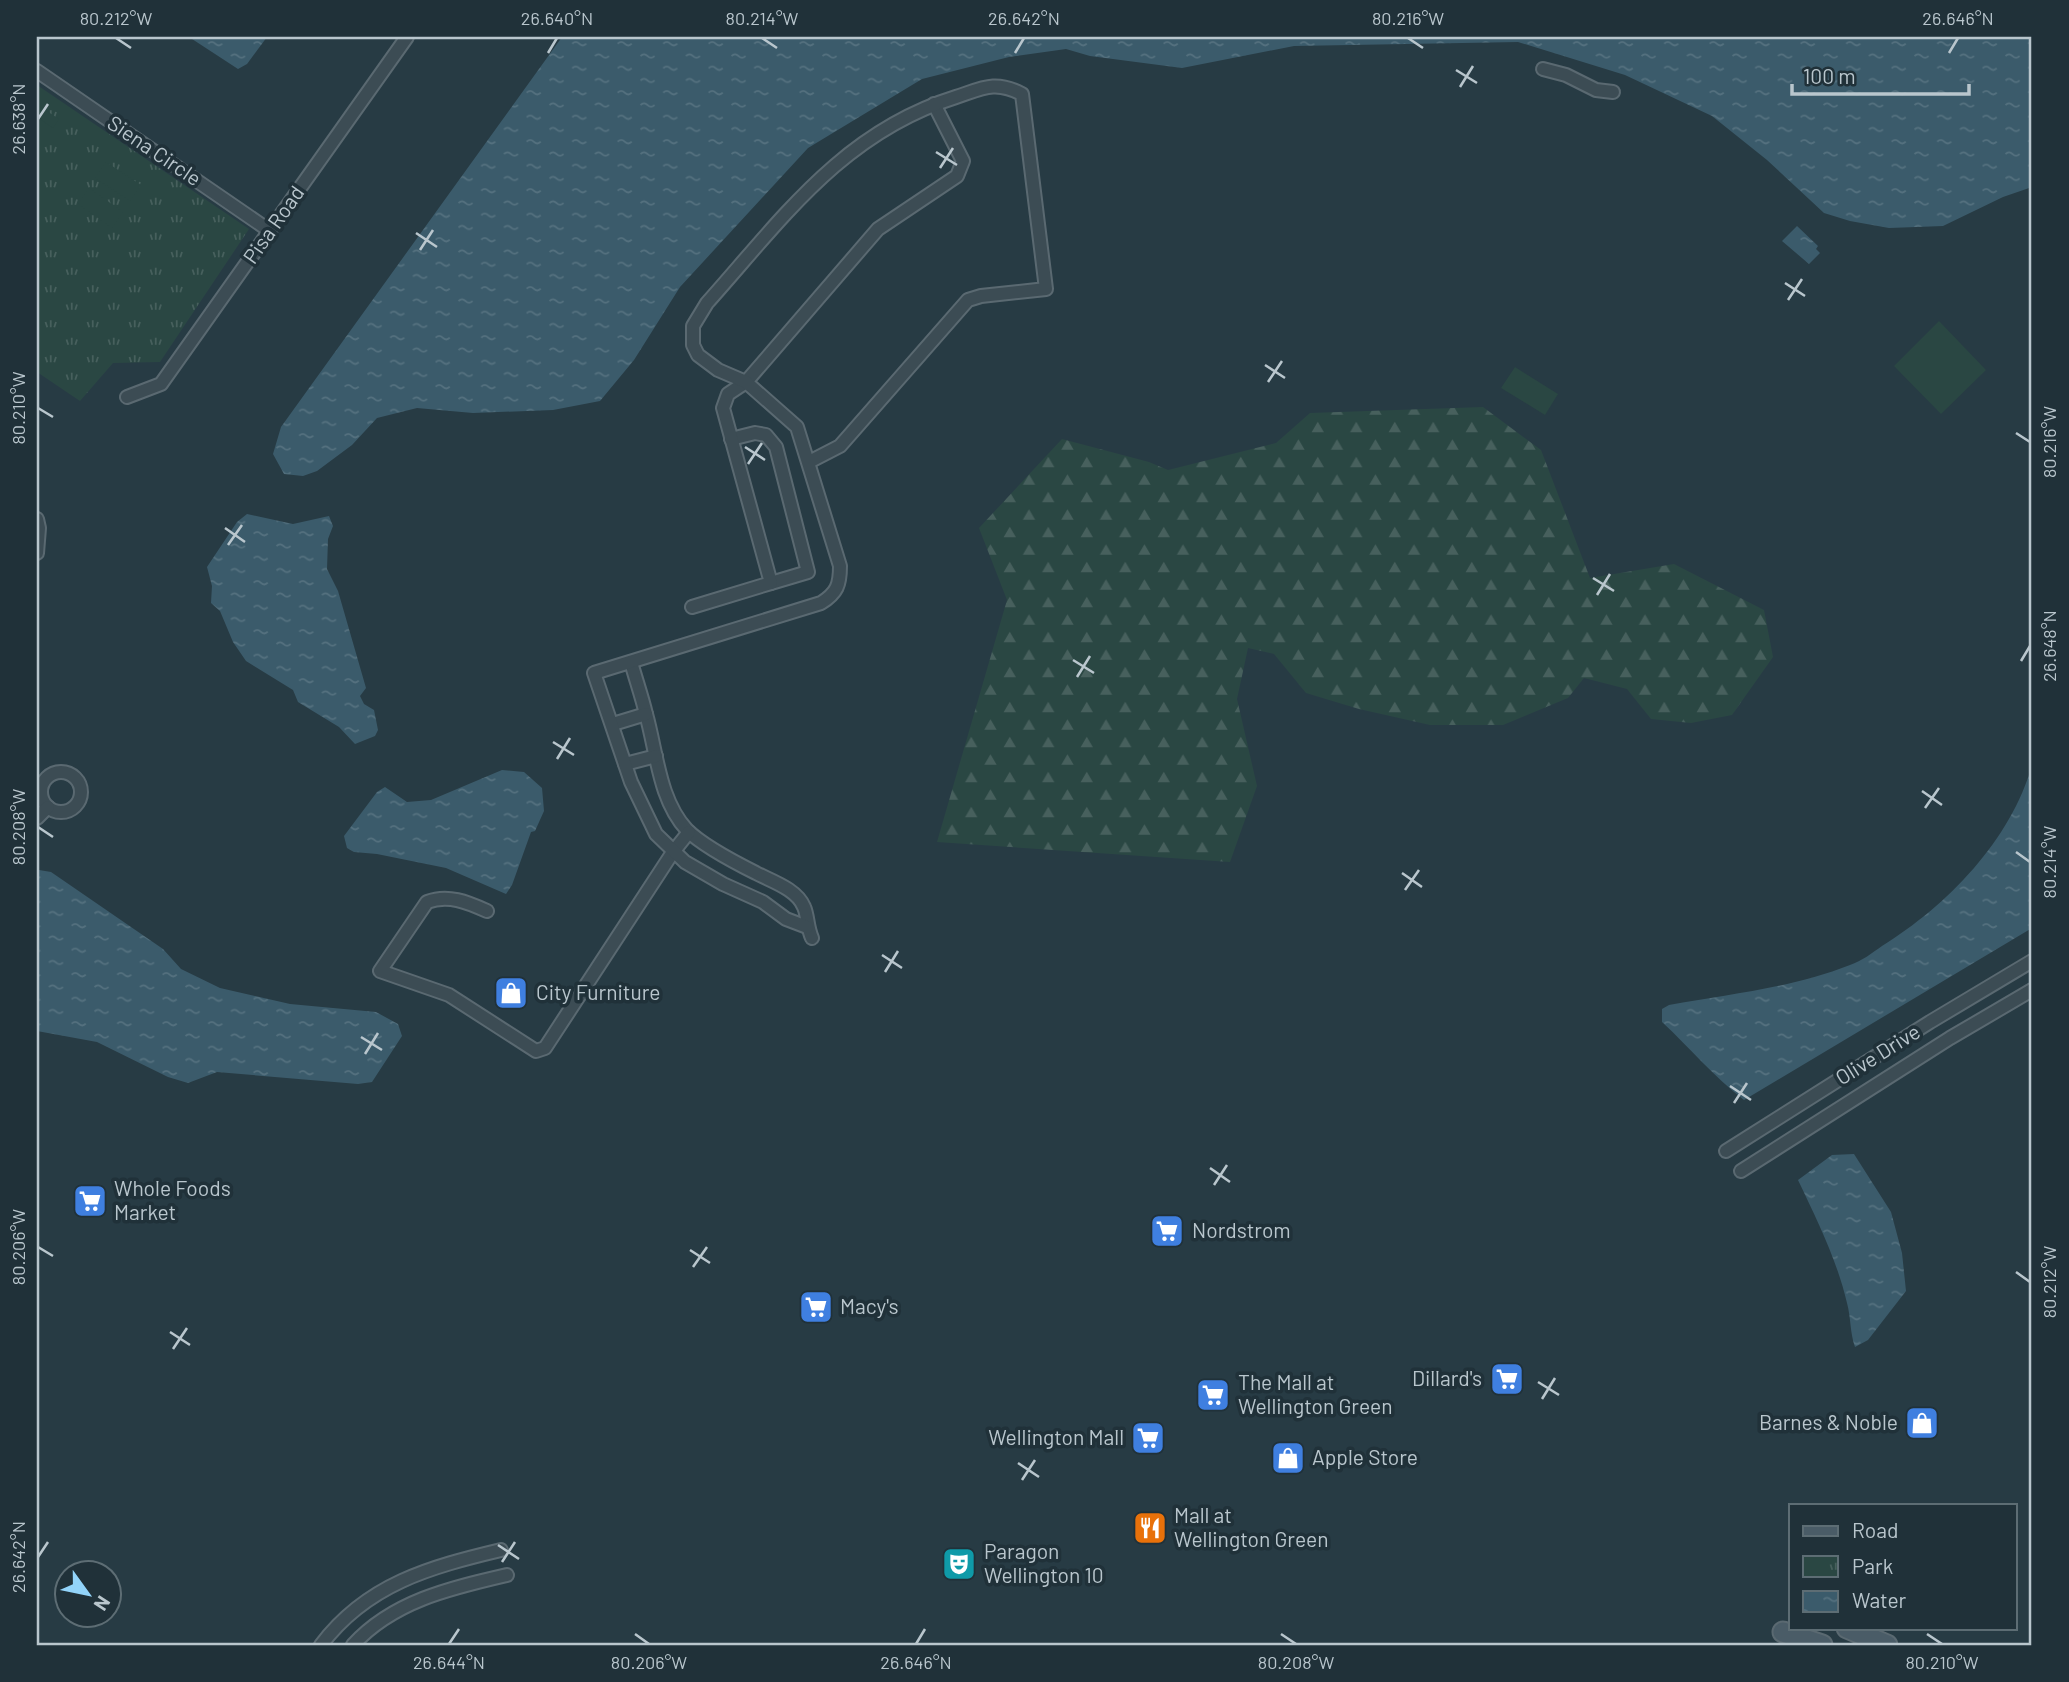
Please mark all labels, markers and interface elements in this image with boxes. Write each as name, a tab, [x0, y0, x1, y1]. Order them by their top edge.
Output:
text: 80.212°W	[80, 7, 152, 29]
text: 26.640°N	[521, 7, 593, 29]
text: 80.214°W	[726, 7, 799, 29]
text: 26.642°N	[988, 7, 1060, 29]
text: 80.216°W	[1372, 7, 1444, 29]
text: 26.646°N	[1922, 7, 1994, 29]
scale bar	[1792, 52, 1969, 96]
text: 100 m	[1803, 63, 1856, 88]
text: 26.638°N	[7, 84, 29, 154]
street label: Siena Circle	[103, 109, 206, 190]
street label: Pisa Road	[237, 180, 309, 268]
text: 80.210°W	[7, 371, 29, 445]
text: 80.216°W	[2038, 406, 2060, 478]
text: 26.648°N	[2038, 610, 2060, 682]
text: 80.208°W	[7, 789, 29, 865]
text: 80.214°W	[2038, 825, 2060, 898]
shop icon: City Furniture	[492, 974, 530, 1012]
place label: City Furniture	[536, 979, 660, 1004]
street label: Olive Drive	[1830, 1018, 1924, 1090]
place label: Whole Foods Market	[114, 1175, 231, 1224]
supermarket icon: Whole Foods Market	[71, 1182, 109, 1220]
text: 80.206°W	[7, 1209, 29, 1285]
supermarket icon: Nordstrom	[1148, 1212, 1186, 1250]
place label: Nordstrom	[1192, 1217, 1291, 1242]
text: 80.212°W	[2038, 1246, 2060, 1318]
supermarket icon: Macy's	[797, 1288, 835, 1326]
place label: Macy's	[840, 1293, 899, 1318]
supermarket icon: Dillard's	[1488, 1360, 1526, 1398]
place label: Dillard's	[1412, 1365, 1482, 1390]
place label: The Mall at Wellington Green	[1238, 1369, 1393, 1418]
supermarket icon: The Mall at Wellington Green	[1194, 1376, 1232, 1414]
shop icon: Barnes & Noble	[1903, 1404, 1941, 1442]
place label: Barnes & Noble	[1759, 1409, 1898, 1434]
supermarket icon: Wellington Mall	[1129, 1419, 1167, 1457]
place label: Wellington Mall	[988, 1424, 1124, 1449]
shop icon: Apple Store	[1269, 1439, 1307, 1477]
place label: Apple Store	[1312, 1444, 1418, 1469]
place label: Mall at Wellington Green	[1174, 1502, 1329, 1551]
legend	[1789, 1504, 2016, 1630]
restaurant icon: Mall at Wellington Green	[1131, 1509, 1169, 1547]
text: Road	[1852, 1517, 1898, 1542]
text: 26.642°N	[7, 1521, 29, 1593]
place label: Paragon Wellington 10	[984, 1538, 1104, 1587]
theatre icon: Paragon Wellington 10	[940, 1545, 978, 1583]
text: Park	[1852, 1553, 1893, 1578]
north arrow	[52, 1560, 122, 1630]
text: Water	[1852, 1587, 1907, 1612]
text: N	[90, 1592, 116, 1615]
text: 26.644°N	[413, 1651, 485, 1673]
text: 80.206°W	[611, 1651, 687, 1673]
text: 26.646°N	[880, 1651, 952, 1673]
text: 80.208°W	[1258, 1651, 1334, 1673]
text: 80.210°W	[1905, 1651, 1979, 1673]

